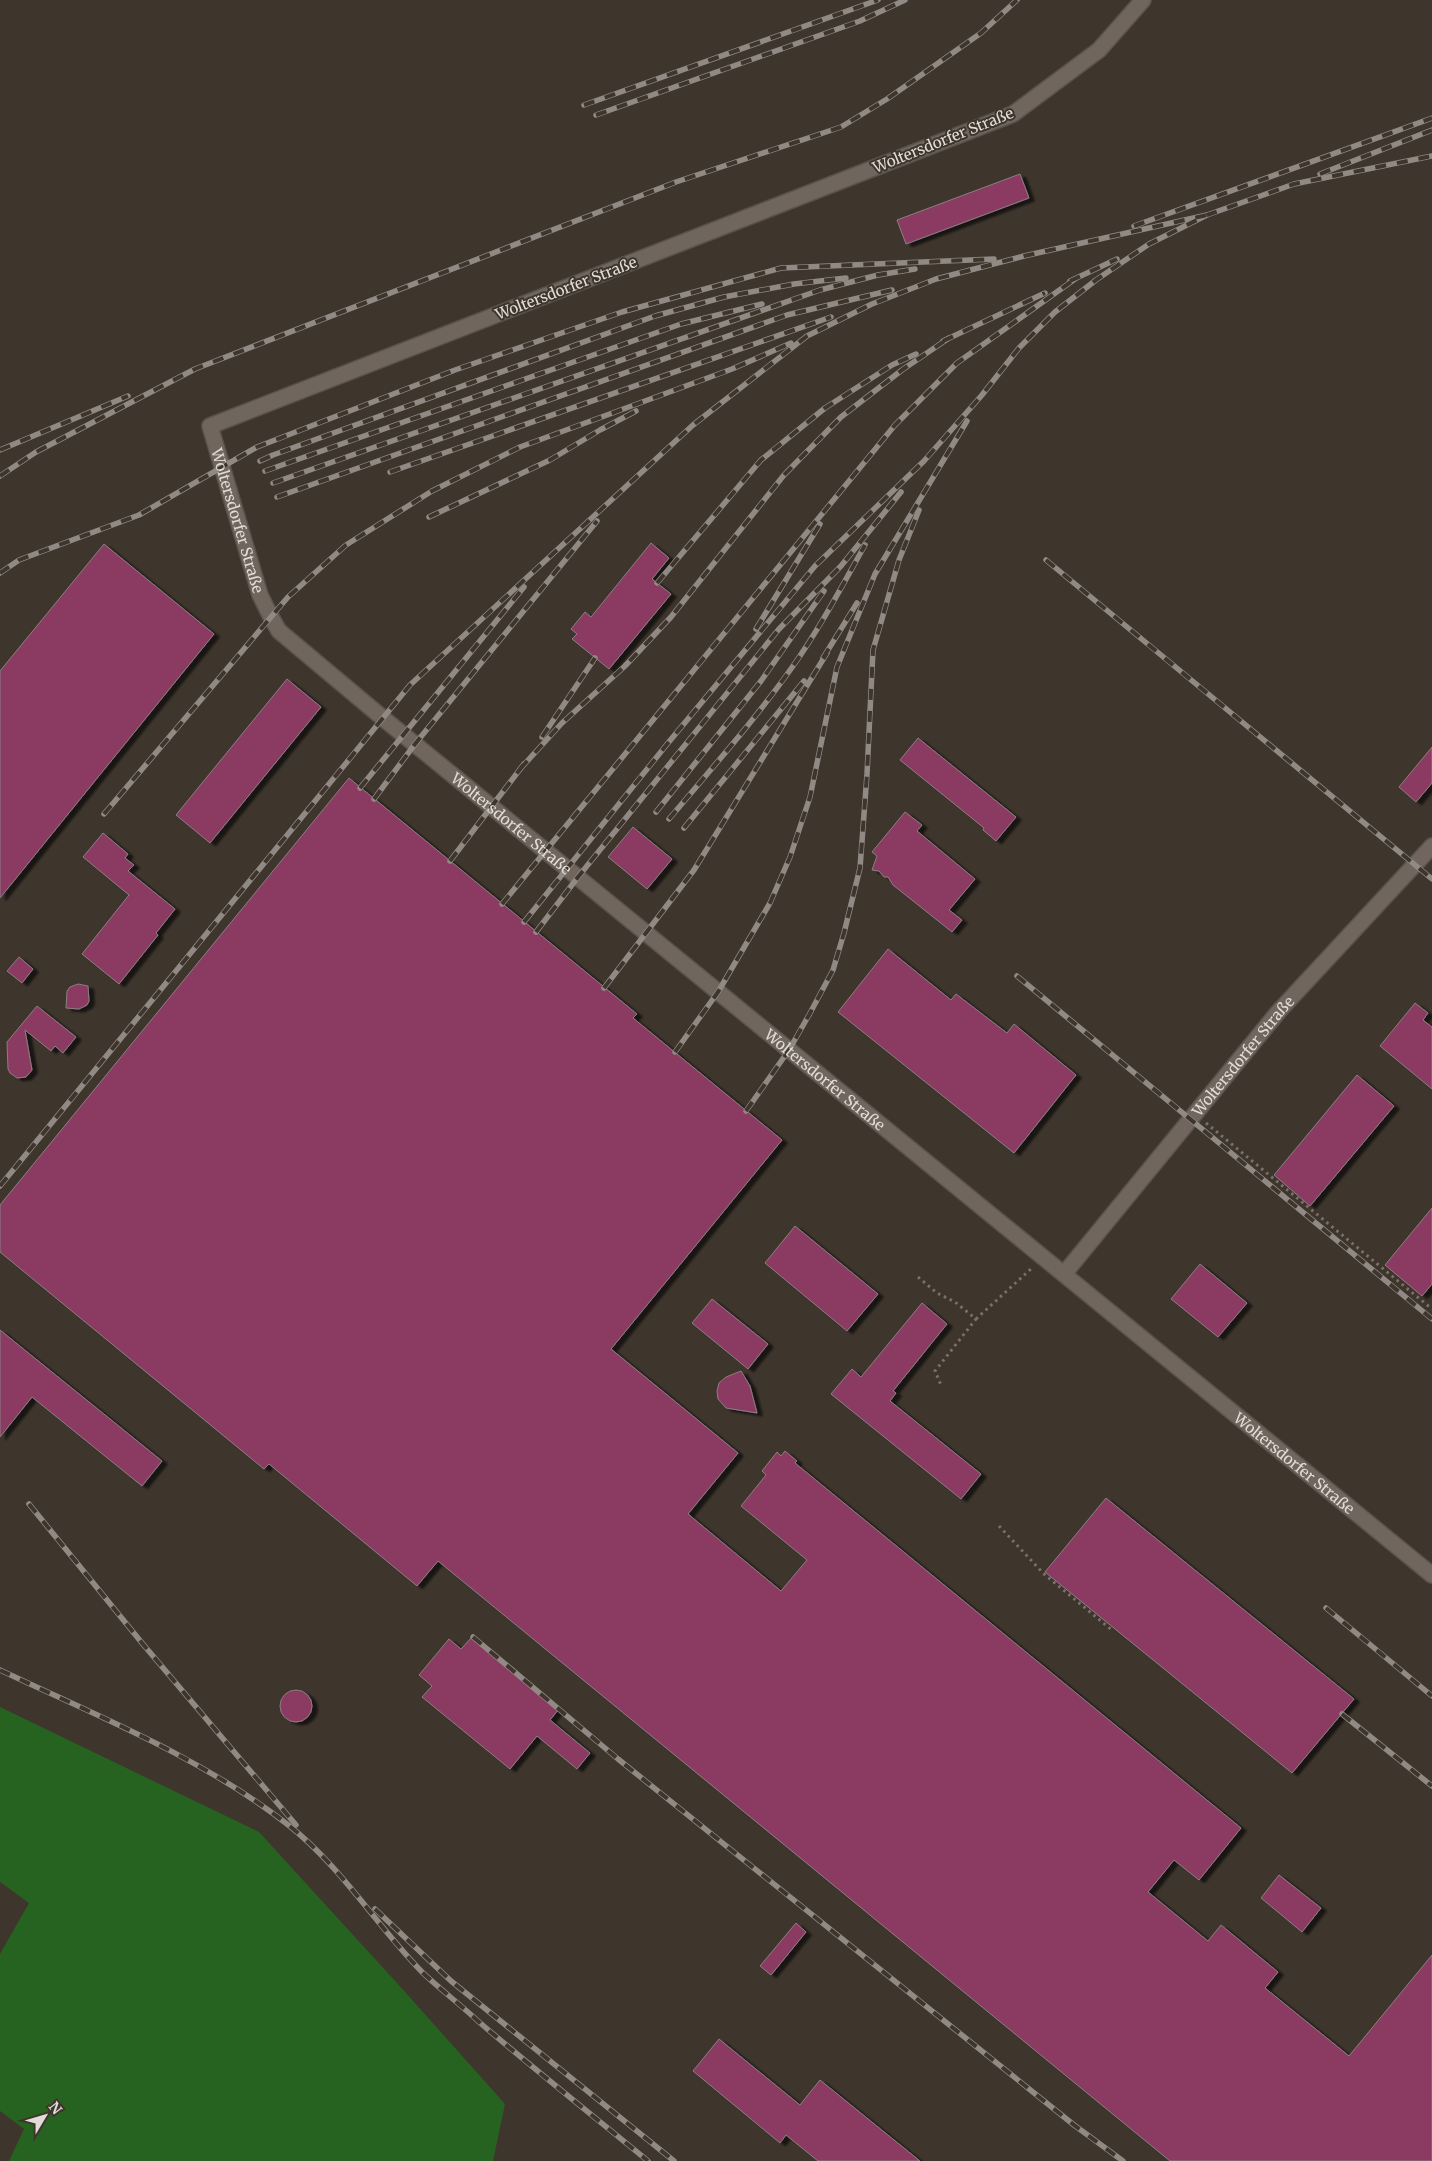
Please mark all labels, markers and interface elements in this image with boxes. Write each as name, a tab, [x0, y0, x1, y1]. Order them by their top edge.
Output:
street label: Woltersdorfer Straße	[869, 103, 1016, 177]
street label: Woltersdorfer Straße	[492, 252, 640, 324]
street label: Woltersdorfer Straße	[207, 445, 268, 596]
street label: Woltersdorfer Straße	[447, 768, 576, 878]
street label: Woltersdorfer Straße	[1187, 992, 1298, 1121]
street label: Woltersdorfer Straße	[760, 1024, 890, 1134]
street label: Woltersdorfer Straße	[1230, 1407, 1359, 1518]
north arrow	[20, 2091, 70, 2141]
text: N	[45, 2098, 66, 2118]

